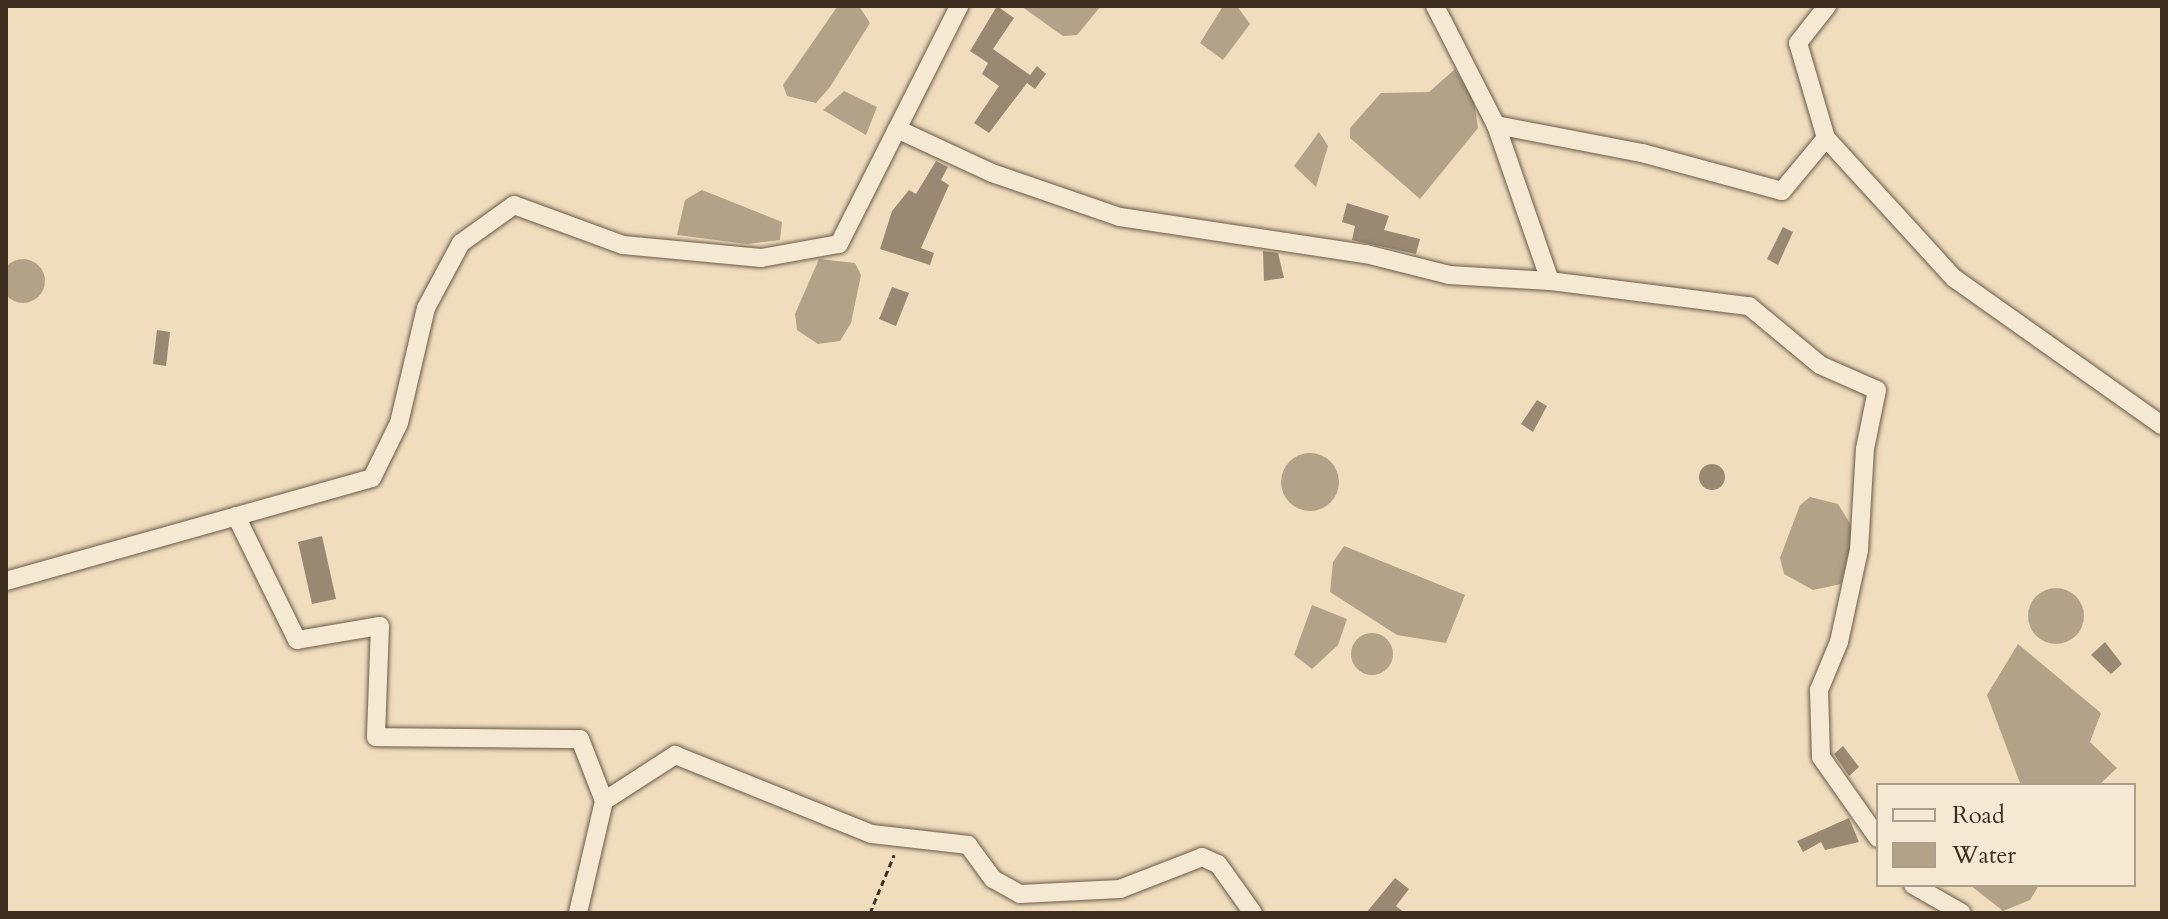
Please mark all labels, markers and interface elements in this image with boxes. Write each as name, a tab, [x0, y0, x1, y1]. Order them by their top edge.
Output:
legend	[1876, 783, 2136, 887]
text: Road	[1952, 799, 2005, 832]
text: Water	[1952, 839, 2016, 872]

